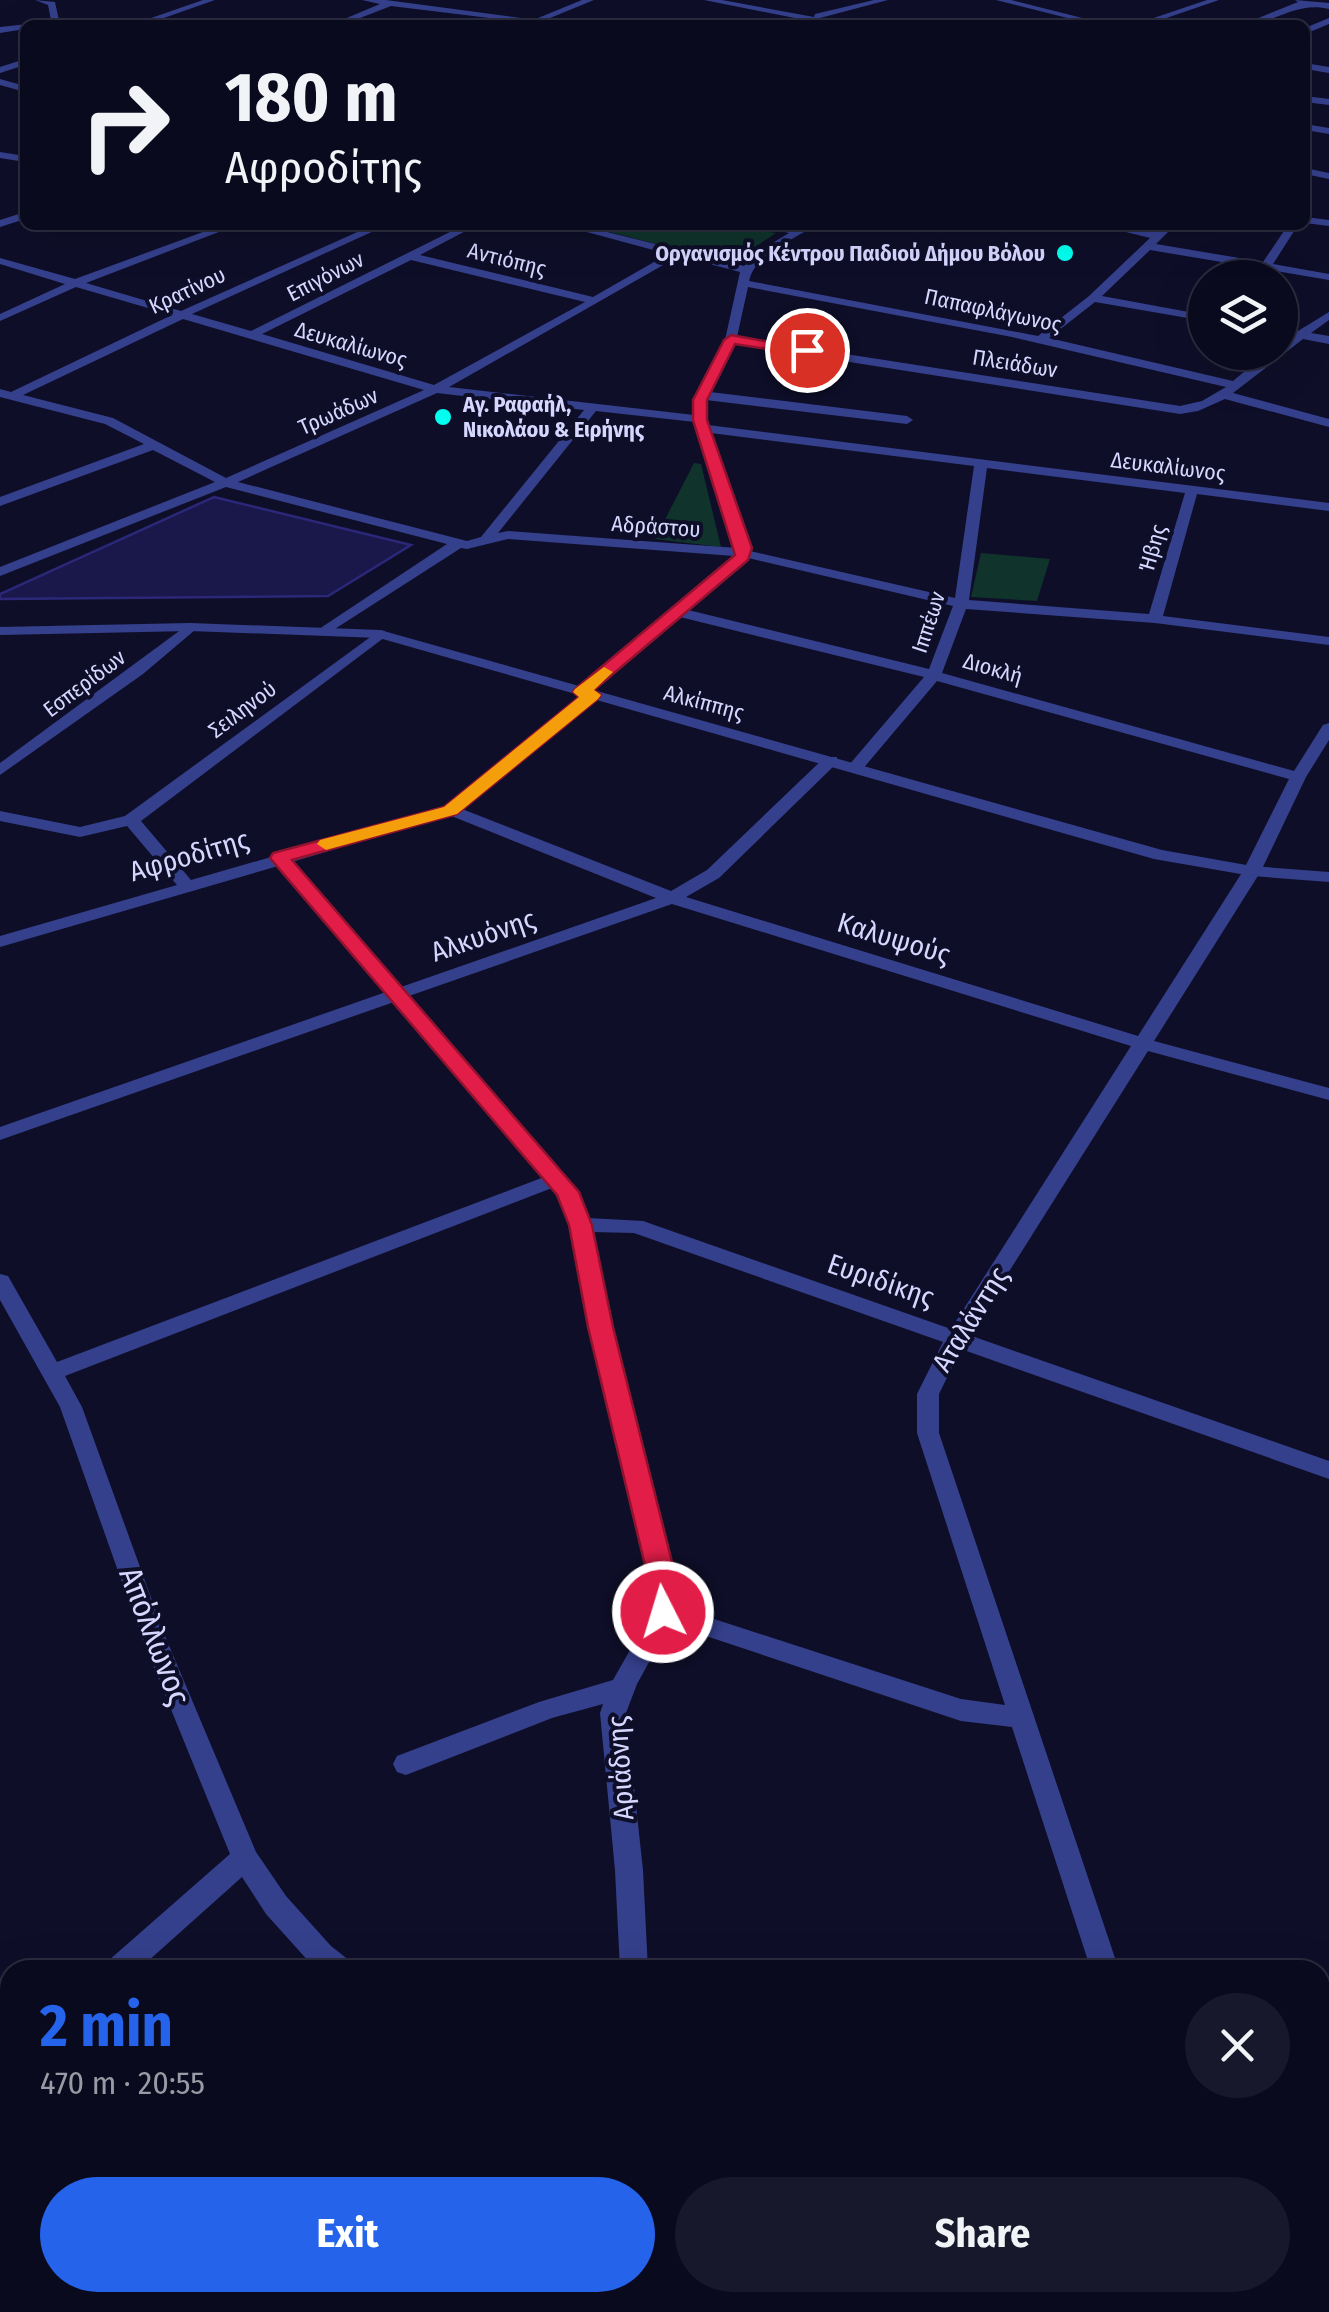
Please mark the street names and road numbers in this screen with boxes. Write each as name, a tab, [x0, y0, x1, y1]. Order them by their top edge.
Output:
street label: Αντιόπης	[465, 237, 549, 282]
street label: Επιγόνων	[282, 245, 369, 307]
street label: Κρατίνου	[145, 261, 230, 320]
street label: Παπαφλάγωνος	[922, 283, 1064, 338]
street label: Δευκαλίωνος	[292, 316, 410, 373]
street label: Πλειάδων	[971, 343, 1060, 384]
street label: Τρωάδων	[294, 382, 383, 441]
street label: Δευκαλίωνος	[1109, 446, 1227, 487]
street label: Αδράστου	[610, 510, 701, 543]
street label: Ήβης	[1133, 521, 1172, 575]
street label: Ιππέων	[906, 588, 951, 656]
street label: Εσπερίδων	[38, 644, 131, 723]
street label: Διοκλή	[960, 647, 1026, 690]
street label: Σειληνού	[203, 675, 282, 744]
street label: Αλκίππης	[661, 679, 747, 726]
street label: Αφροδίτης	[126, 823, 253, 888]
street label: Αλκυόνης	[427, 902, 540, 969]
street label: Καλυψούς	[834, 906, 954, 971]
street label: Ευριδίκης	[823, 1247, 939, 1314]
street label: Αταλάντης	[925, 1261, 1016, 1378]
street label: Απόλλωνος	[111, 1562, 199, 1711]
street label: Αριάδνης	[600, 1714, 641, 1821]

